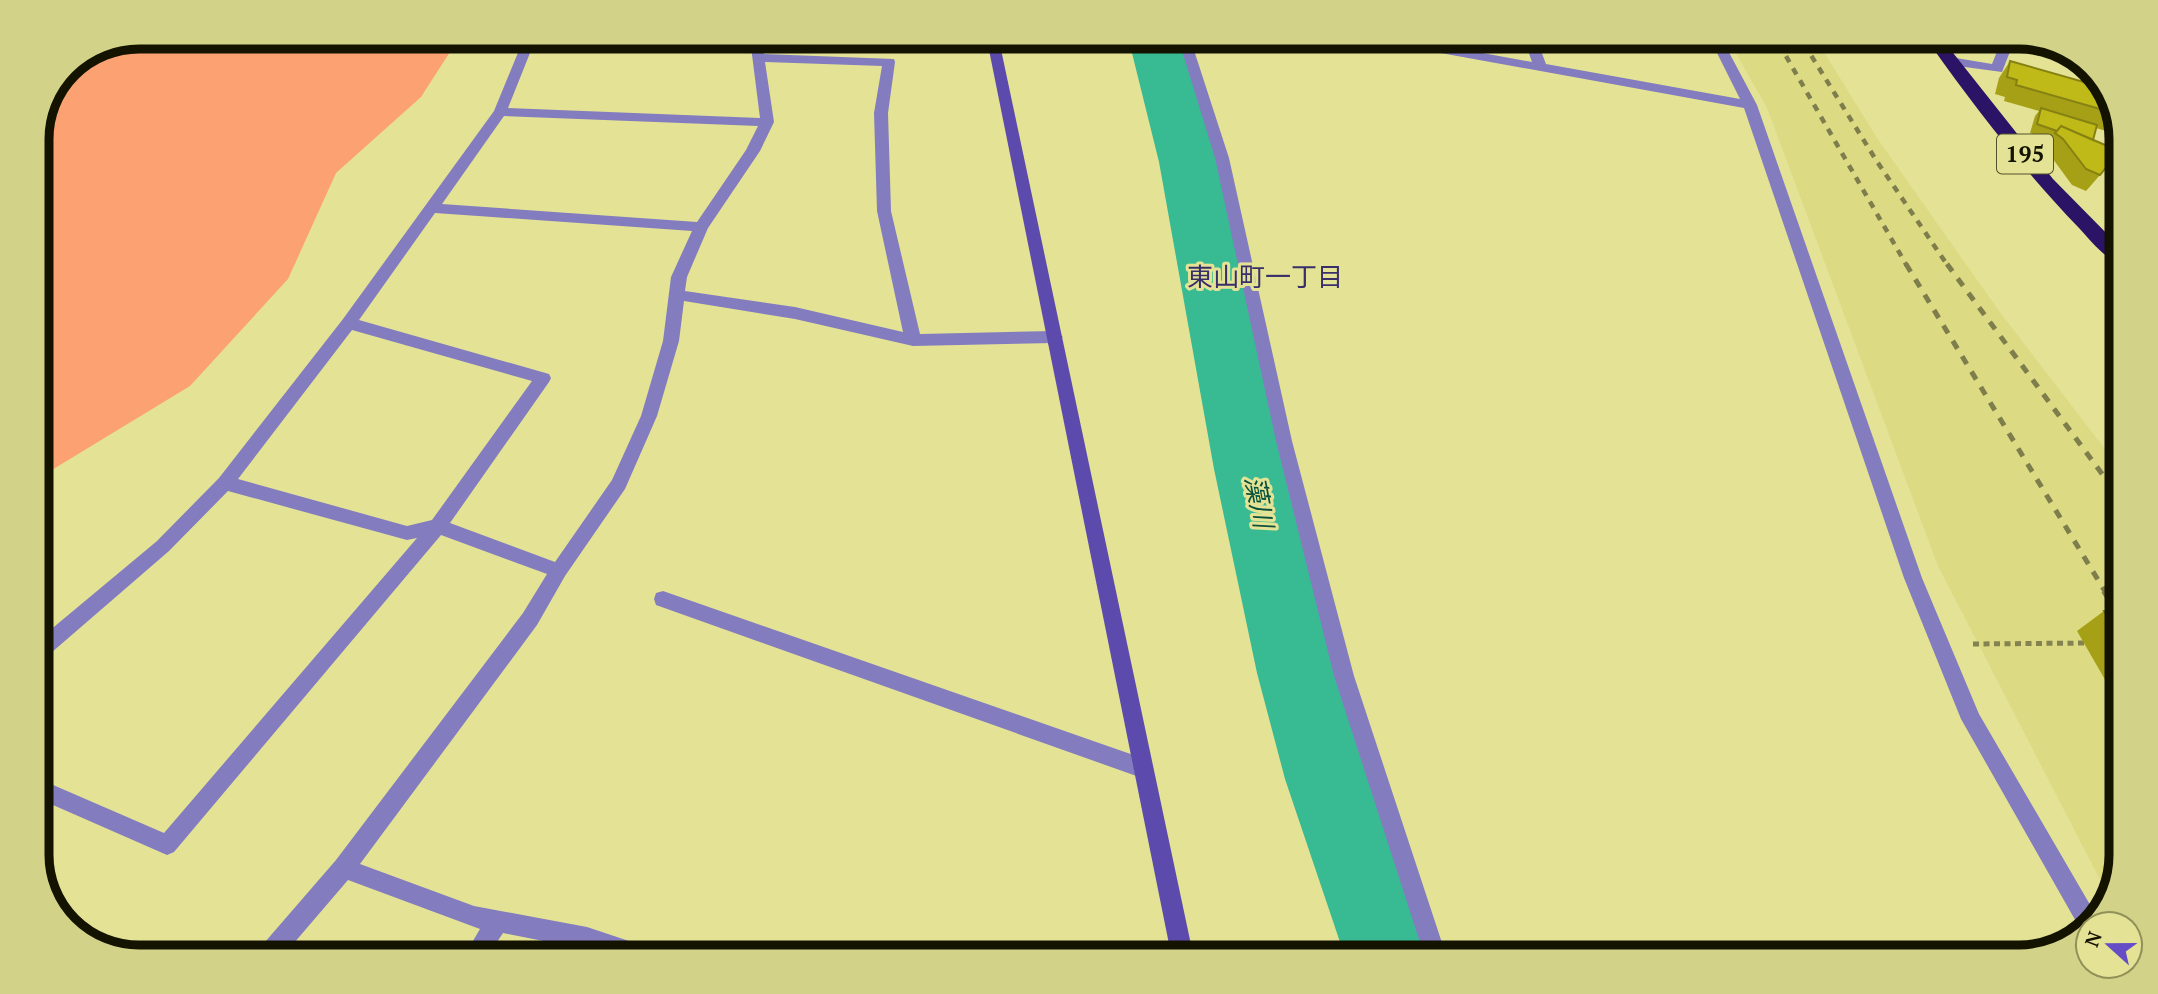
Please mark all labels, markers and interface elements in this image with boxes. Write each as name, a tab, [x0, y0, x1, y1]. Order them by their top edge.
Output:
road number: 195	[1997, 134, 2053, 174]
district label: 東山町一丁目	[1187, 259, 1343, 293]
water label: 藻川	[1238, 473, 1282, 534]
north arrow	[2074, 910, 2144, 980]
text: N	[2078, 927, 2107, 950]

